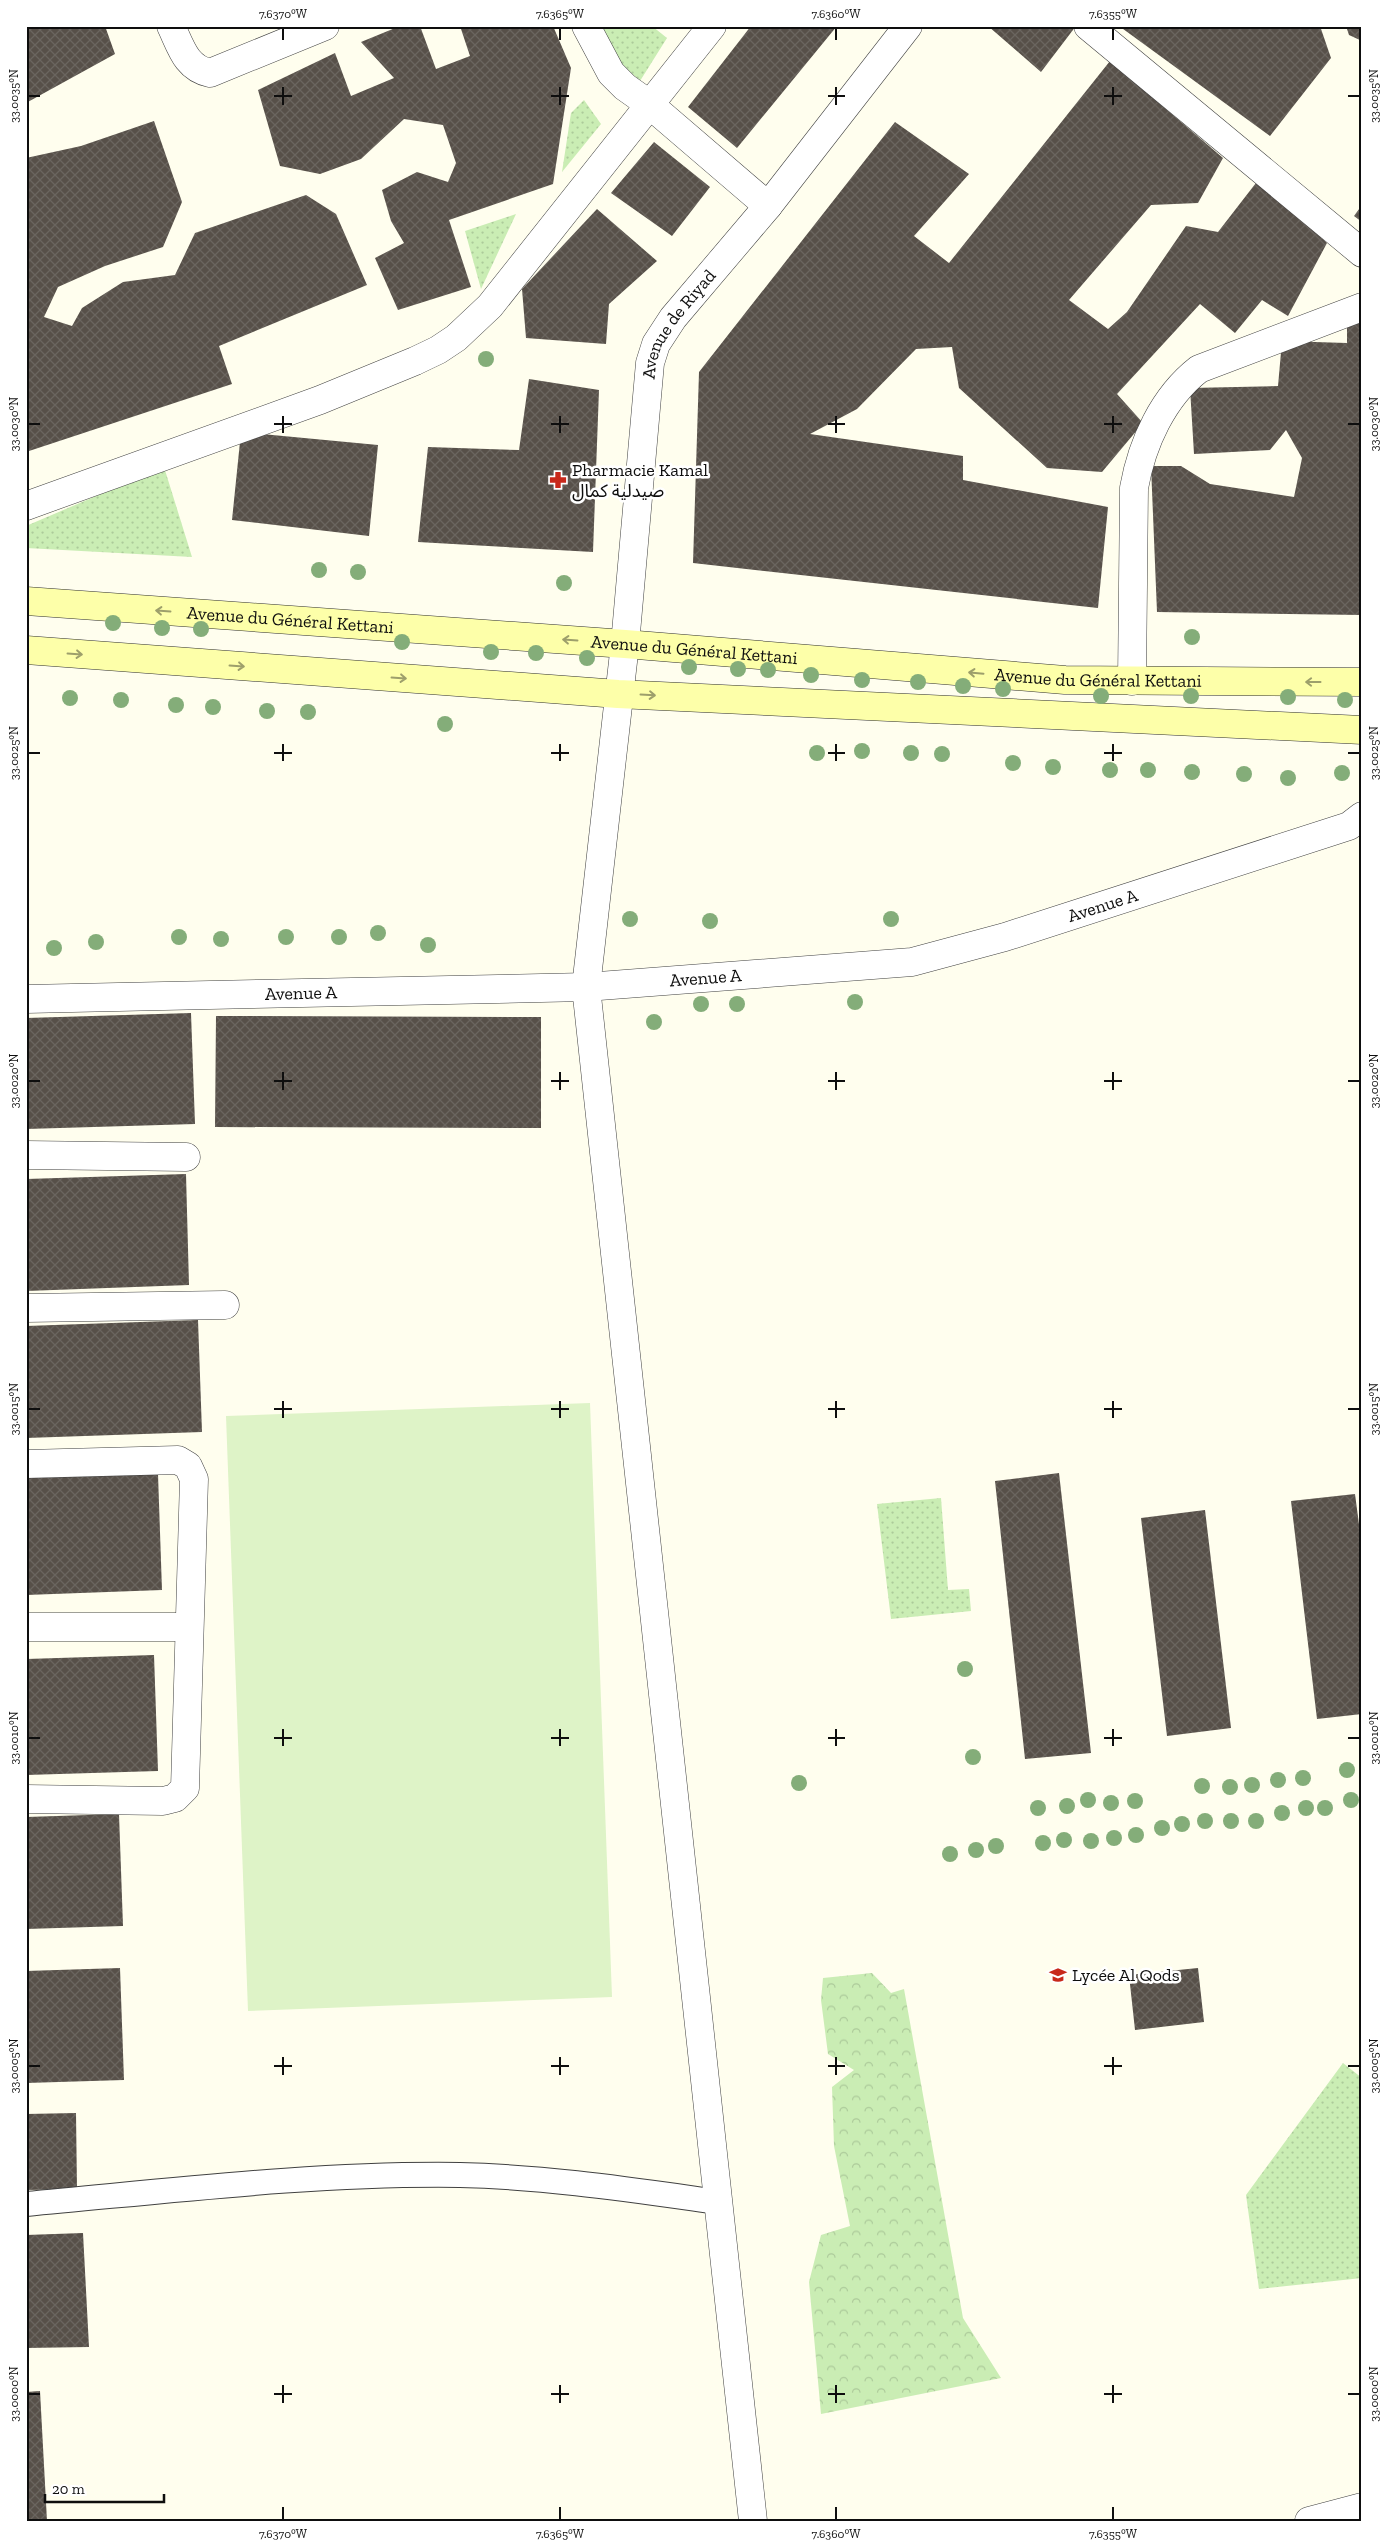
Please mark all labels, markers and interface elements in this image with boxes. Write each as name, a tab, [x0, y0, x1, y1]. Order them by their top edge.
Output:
text: 7.6370°W	[259, 7, 308, 21]
text: 7.6365°W	[536, 7, 585, 21]
text: 7.6360°W	[812, 7, 861, 21]
text: 7.6355°W	[1089, 7, 1138, 21]
text: 33.0035°N	[7, 69, 21, 123]
text: 33.0035°N	[1367, 69, 1381, 123]
street label: Avenue de Riyad	[638, 265, 720, 380]
text: 33.0030°N	[7, 397, 21, 451]
text: 33.0030°N	[1367, 397, 1381, 451]
place label: Pharmacie Kamal صيدلية كمال	[572, 459, 708, 502]
pharmacy icon: Pharmacie Kamal صيدلية كمال	[548, 470, 568, 490]
street label: Avenue du Général Kettani	[186, 602, 394, 638]
one-way arrow	[155, 607, 171, 616]
street label: Avenue du Général Kettani	[590, 631, 798, 669]
one-way arrow	[562, 636, 578, 645]
one-way arrow	[67, 649, 83, 658]
one-way arrow	[229, 661, 245, 670]
street label: Avenue du Général Kettani	[994, 663, 1202, 692]
one-way arrow	[968, 668, 984, 677]
one-way arrow	[391, 673, 407, 682]
one-way arrow	[1305, 677, 1322, 687]
one-way arrow	[640, 691, 656, 700]
text: 33.0025°N	[7, 726, 21, 780]
text: 33.0025°N	[1367, 726, 1381, 780]
street label: Avenue A	[1065, 884, 1141, 927]
street label: Avenue A	[669, 964, 743, 992]
street label: Avenue A	[265, 981, 338, 1005]
text: 33.0020°N	[7, 1054, 21, 1108]
text: 33.0020°N	[1367, 1054, 1381, 1108]
text: 33.0015°N	[7, 1383, 21, 1435]
text: 33.0015°N	[1367, 1383, 1381, 1435]
text: 33.0010°N	[7, 1711, 21, 1765]
text: 33.0010°N	[1367, 1711, 1381, 1765]
place label: Lycée Al Qods	[1072, 1964, 1180, 1986]
school or university icon: Lycée Al Qods	[1048, 1965, 1068, 1985]
text: 33.0005°N	[7, 2039, 21, 2093]
text: 33.0005°N	[1367, 2039, 1381, 2093]
text: 33.0000°N	[7, 2366, 21, 2422]
text: 33.0000°N	[1367, 2366, 1381, 2422]
scale bar	[45, 2472, 164, 2504]
text: 20 m	[52, 2480, 85, 2498]
text: 7.6370°W	[259, 2527, 308, 2541]
text: 7.6365°W	[536, 2527, 585, 2541]
text: 7.6360°W	[812, 2527, 861, 2541]
text: 7.6355°W	[1089, 2527, 1138, 2541]

